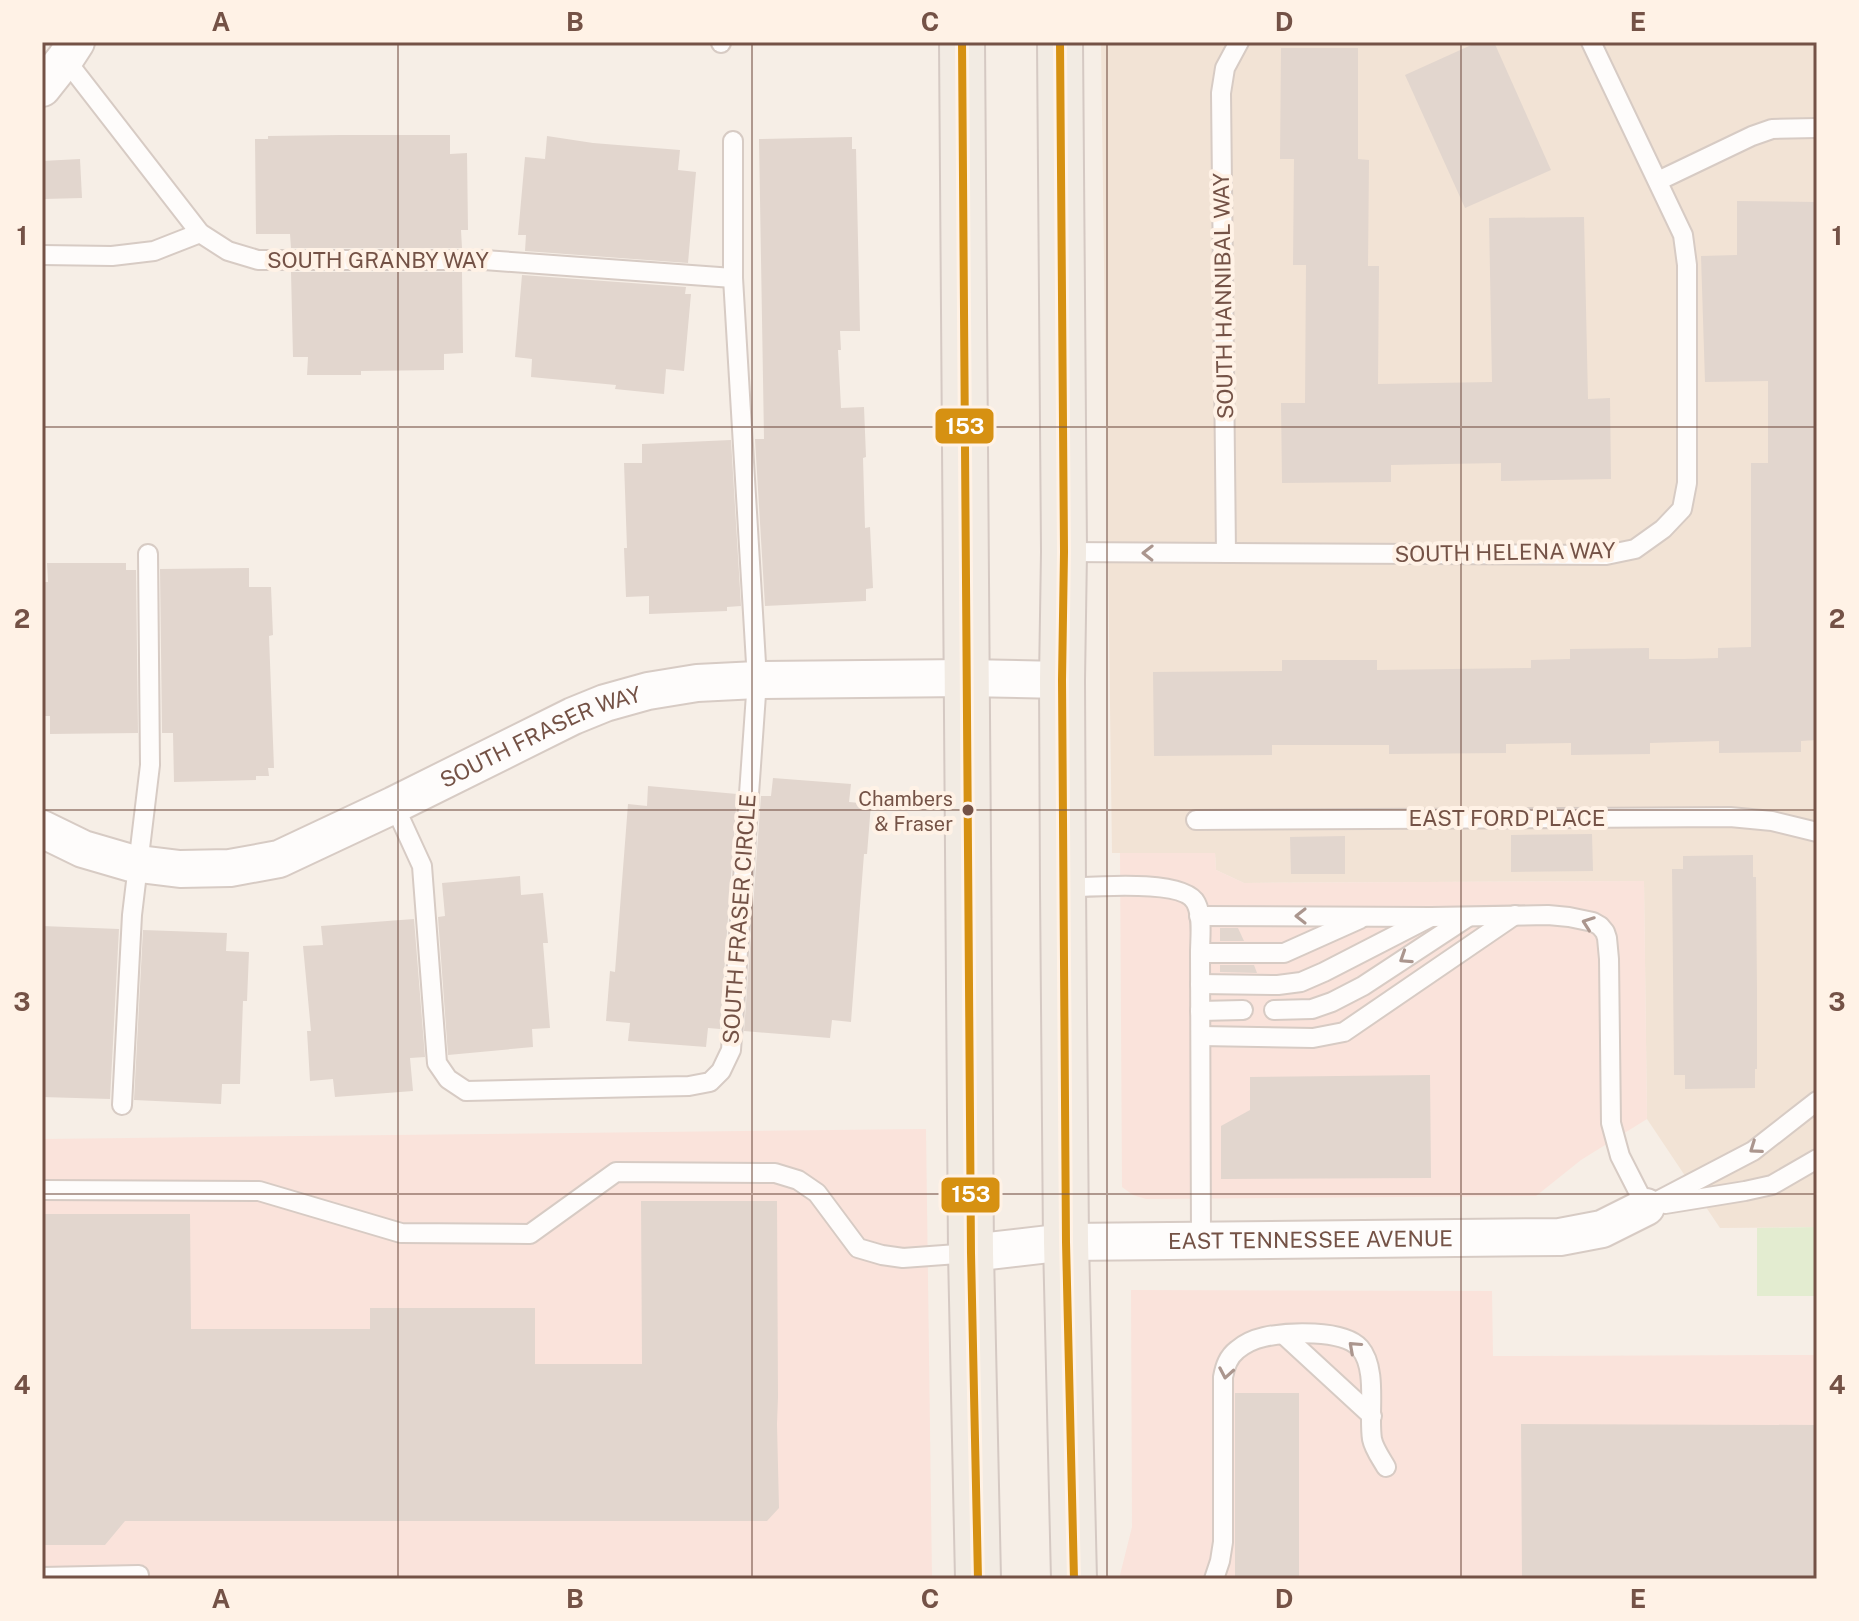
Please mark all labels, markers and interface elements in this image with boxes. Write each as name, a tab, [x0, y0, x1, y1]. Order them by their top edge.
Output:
text: A	[212, 6, 231, 37]
text: B	[566, 6, 584, 37]
text: C	[921, 6, 939, 37]
text: D	[1275, 6, 1293, 37]
text: E	[1630, 6, 1646, 37]
street label: SOUTH HANNIBAL WAY	[1208, 172, 1238, 419]
text: 1	[16, 220, 28, 251]
text: 1	[1831, 220, 1843, 251]
street label: SOUTH GRANBY WAY	[267, 247, 490, 273]
line badge: 153	[934, 407, 995, 445]
text: 153	[946, 413, 984, 439]
street label: SOUTH HELENA WAY	[1394, 537, 1616, 567]
one-way arrow	[1141, 544, 1154, 561]
text: 2	[14, 603, 30, 634]
text: 2	[1829, 603, 1845, 634]
street label: SOUTH FRASER WAY	[436, 680, 645, 793]
place label: Chambers & Fraser	[858, 787, 953, 836]
street label: SOUTH FRASER CIRCLE	[717, 793, 761, 1045]
marker: Chambers & Fraser	[960, 802, 976, 818]
street label: EAST FORD PLACE	[1409, 805, 1605, 831]
one-way arrow	[1294, 907, 1307, 925]
one-way arrow	[1582, 916, 1596, 932]
one-way arrow	[1399, 948, 1414, 963]
text: 3	[13, 986, 31, 1017]
text: 3	[1828, 986, 1846, 1017]
one-way arrow	[1750, 1138, 1764, 1153]
line badge: 153	[940, 1176, 1001, 1214]
text: 153	[952, 1181, 990, 1207]
street label: EAST TENNESSEE AVENUE	[1168, 1225, 1453, 1254]
one-way arrow	[1349, 1342, 1363, 1356]
one-way arrow	[1218, 1367, 1235, 1380]
text: 4	[13, 1369, 31, 1400]
text: 4	[1828, 1369, 1846, 1400]
text: A	[212, 1583, 231, 1614]
text: B	[566, 1583, 584, 1614]
text: C	[921, 1583, 939, 1614]
text: D	[1275, 1583, 1293, 1614]
text: E	[1630, 1583, 1646, 1614]

